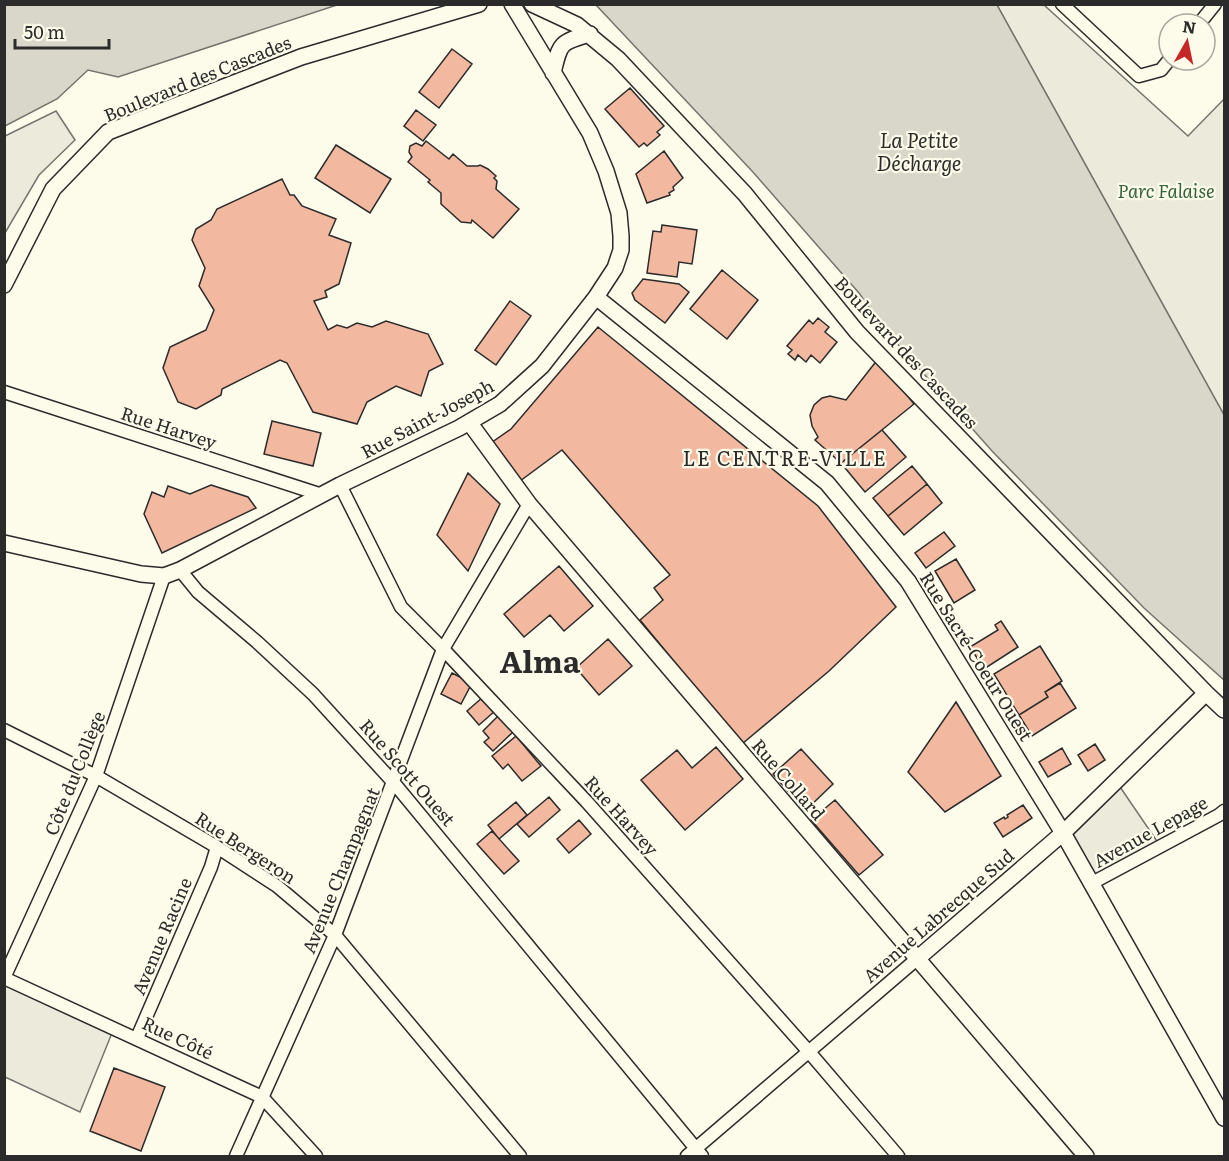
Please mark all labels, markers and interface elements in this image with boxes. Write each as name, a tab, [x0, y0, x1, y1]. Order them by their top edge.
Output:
scale bar	[15, 12, 110, 50]
north arrow	[1157, 12, 1217, 72]
text: N	[1181, 13, 1198, 39]
text: 50 m	[24, 18, 65, 45]
street label: Boulevard des Cascades	[99, 28, 295, 128]
water label: La Petite Décharge	[877, 124, 961, 177]
park label: Parc Falaise	[1117, 177, 1215, 204]
street label: Boulevard des Cascades	[829, 270, 985, 434]
street label: Rue Saint-Joseph	[356, 371, 498, 464]
street label: Rue Harvey	[118, 399, 221, 455]
district label: LE CENTRE-VILLE	[683, 442, 887, 472]
street label: Rue Sacré-Coeur Ouest	[914, 566, 1041, 746]
district label: Alma	[500, 638, 581, 682]
street label: Côte du Collège	[37, 707, 111, 839]
street label: Rue Scott Ouest	[354, 713, 463, 832]
street label: Rue Collard	[746, 732, 832, 826]
street label: Rue Harvey	[579, 769, 666, 861]
street label: Avenue Champagnat	[294, 782, 386, 957]
street label: Avenue Lepage	[1088, 788, 1212, 874]
street label: Rue Bergeron	[190, 804, 302, 890]
street label: Avenue Labrecque Sud	[856, 842, 1020, 988]
street label: Avenue Racine	[124, 873, 198, 999]
street label: Rue Côté	[138, 1009, 218, 1065]

